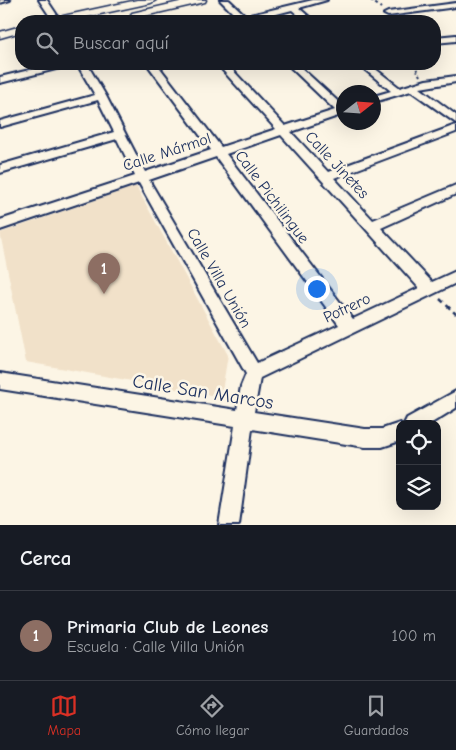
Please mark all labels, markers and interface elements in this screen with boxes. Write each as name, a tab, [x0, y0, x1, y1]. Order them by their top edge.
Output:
search box	[15, 15, 441, 70]
icon: search	[33, 29, 61, 57]
text: Buscar aquí	[73, 32, 169, 54]
north arrow	[336, 85, 381, 130]
street label: Calle Jinetes	[301, 128, 373, 202]
street label: Calle Mármol	[121, 129, 213, 175]
street label: Calle Pichilingue	[231, 147, 313, 247]
street label: Calle Villa Unión	[183, 225, 255, 331]
pin: 1	[88, 253, 120, 294]
your location	[304, 276, 330, 302]
street label: Potrero	[321, 289, 373, 327]
street label: Calle San Marcos	[131, 370, 275, 414]
map controls	[396, 420, 441, 510]
button: locate	[396, 420, 441, 465]
button: layers	[396, 465, 441, 510]
text: Cerca	[20, 546, 71, 570]
text: Primaria Club de Leones	[67, 616, 268, 638]
text: 1	[33, 627, 39, 645]
text: 100 m	[392, 627, 436, 645]
text: Escuela · Calle Villa Unión	[67, 638, 245, 656]
tab: Mapa	[47, 692, 81, 739]
tab: Cómo llegar	[176, 692, 249, 739]
tab: Guardados	[344, 692, 409, 739]

